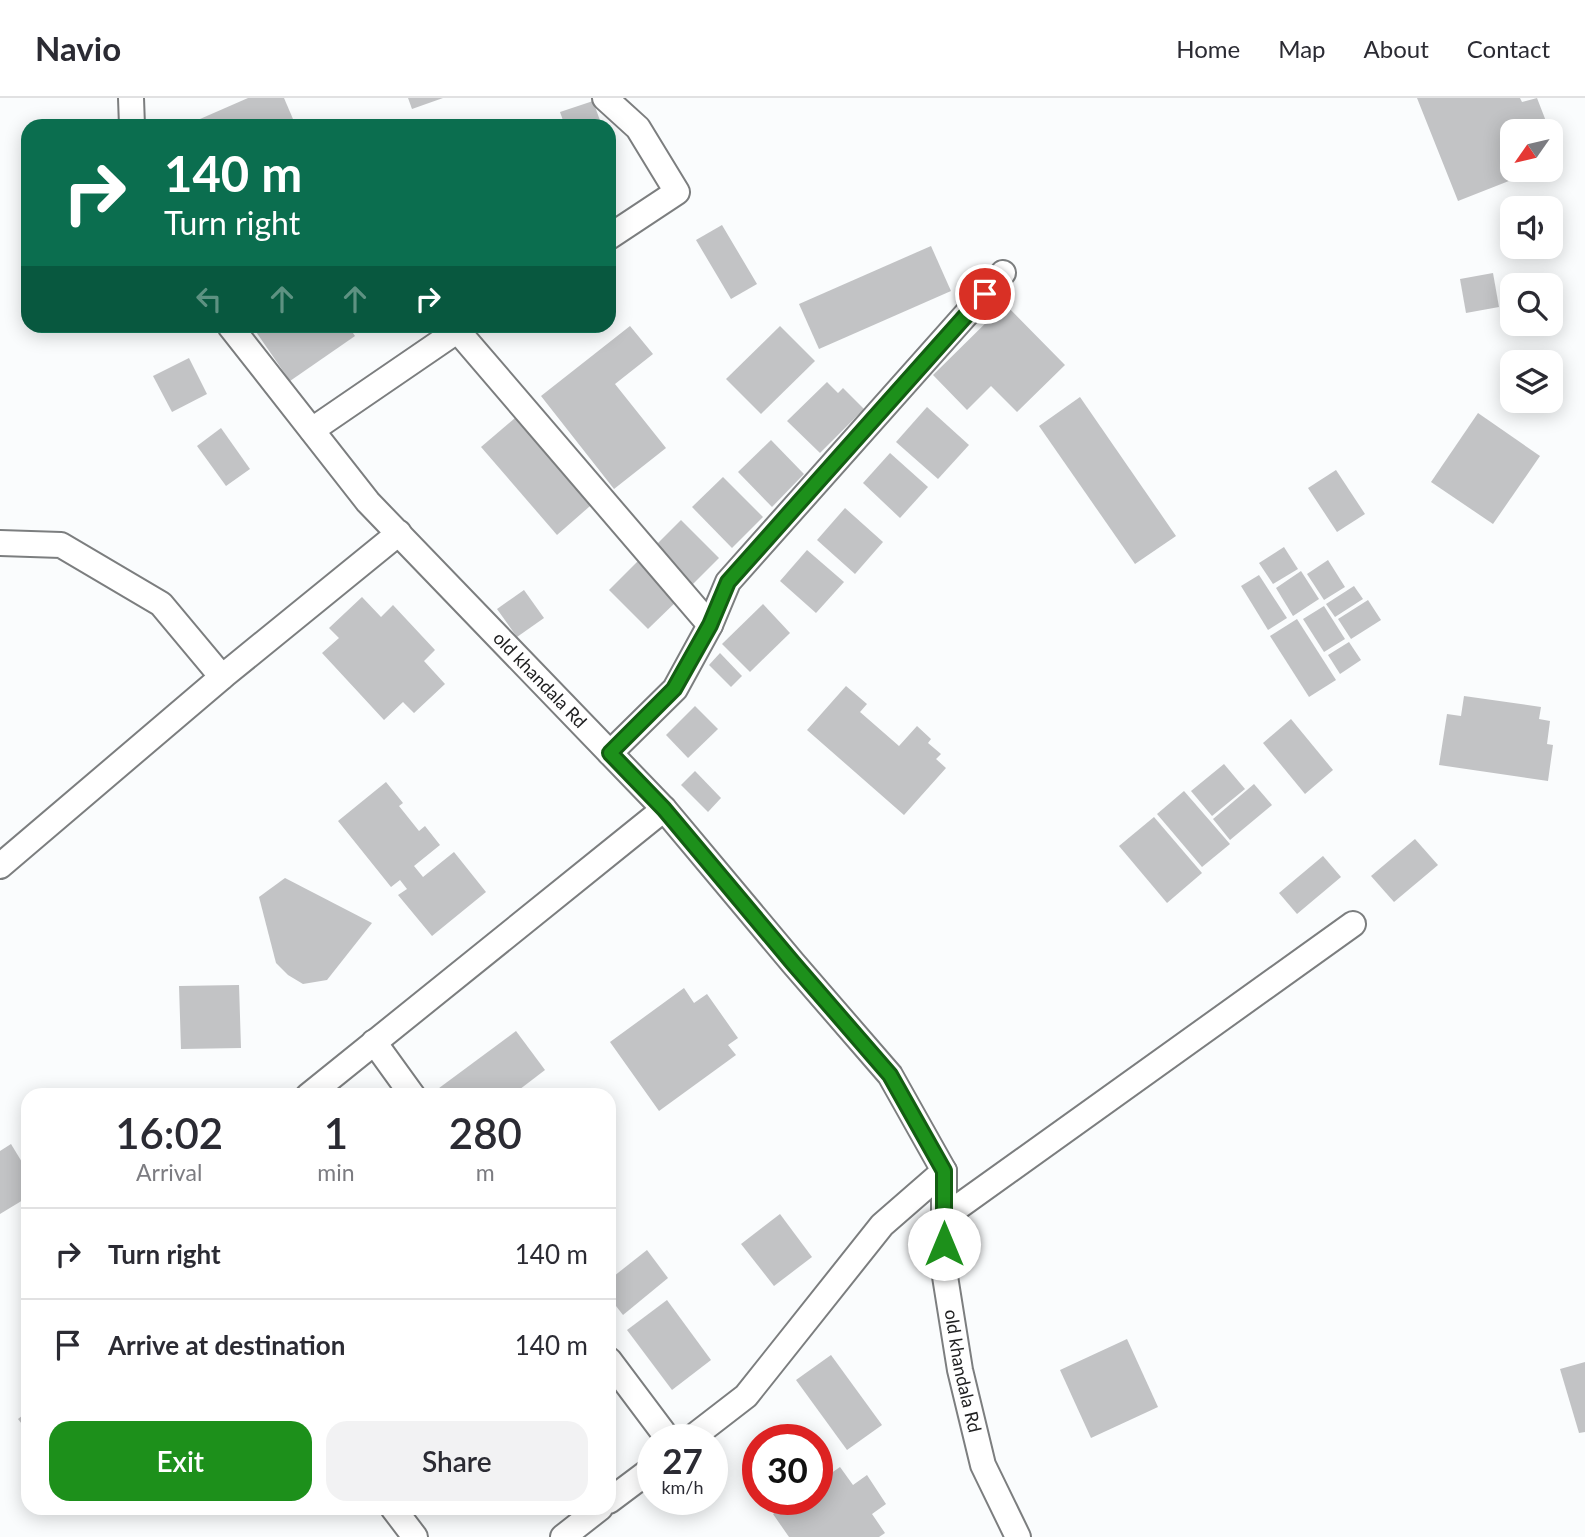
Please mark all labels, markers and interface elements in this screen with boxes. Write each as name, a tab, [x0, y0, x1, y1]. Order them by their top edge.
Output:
text: Navio	[35, 28, 121, 68]
text: Home	[1176, 34, 1240, 63]
text: Map	[1278, 34, 1326, 63]
text: About	[1364, 34, 1429, 63]
text: Contact	[1467, 34, 1550, 63]
north arrow	[1500, 119, 1563, 182]
map controls	[1500, 119, 1563, 413]
text: 140 m	[164, 144, 302, 202]
icon: right	[49, 147, 140, 238]
button: sound	[1500, 196, 1563, 259]
text: Turn right	[164, 203, 300, 242]
pin	[955, 264, 1015, 324]
button: search	[1500, 273, 1563, 336]
icon: arrive	[966, 275, 1004, 313]
icon: left	[190, 280, 228, 318]
icon: ahead	[263, 280, 301, 318]
icon: ahead	[336, 280, 374, 318]
icon: right	[409, 280, 447, 318]
button: layers	[1500, 350, 1563, 413]
street label: old khandala Rd	[489, 627, 592, 732]
text: 16:02	[115, 1108, 223, 1158]
text: 1	[324, 1108, 348, 1158]
text: 280	[449, 1108, 522, 1158]
text: Arrival	[136, 1158, 202, 1186]
text: min	[317, 1158, 355, 1186]
text: m	[476, 1158, 495, 1186]
position arrow	[907, 1207, 981, 1281]
icon: right	[49, 1235, 87, 1273]
text: Turn right	[108, 1238, 221, 1270]
text: 140 m	[515, 1238, 588, 1270]
street label: old khandala Rd	[940, 1308, 987, 1435]
icon: arrive	[49, 1326, 87, 1364]
text: Arrive at destination	[108, 1329, 345, 1361]
text: 140 m	[515, 1329, 588, 1361]
button: Exit	[49, 1421, 312, 1501]
button: Share	[326, 1421, 588, 1501]
speed limit sign: 30	[742, 1424, 833, 1515]
text: 27	[662, 1439, 703, 1481]
text: km/h	[661, 1476, 704, 1498]

